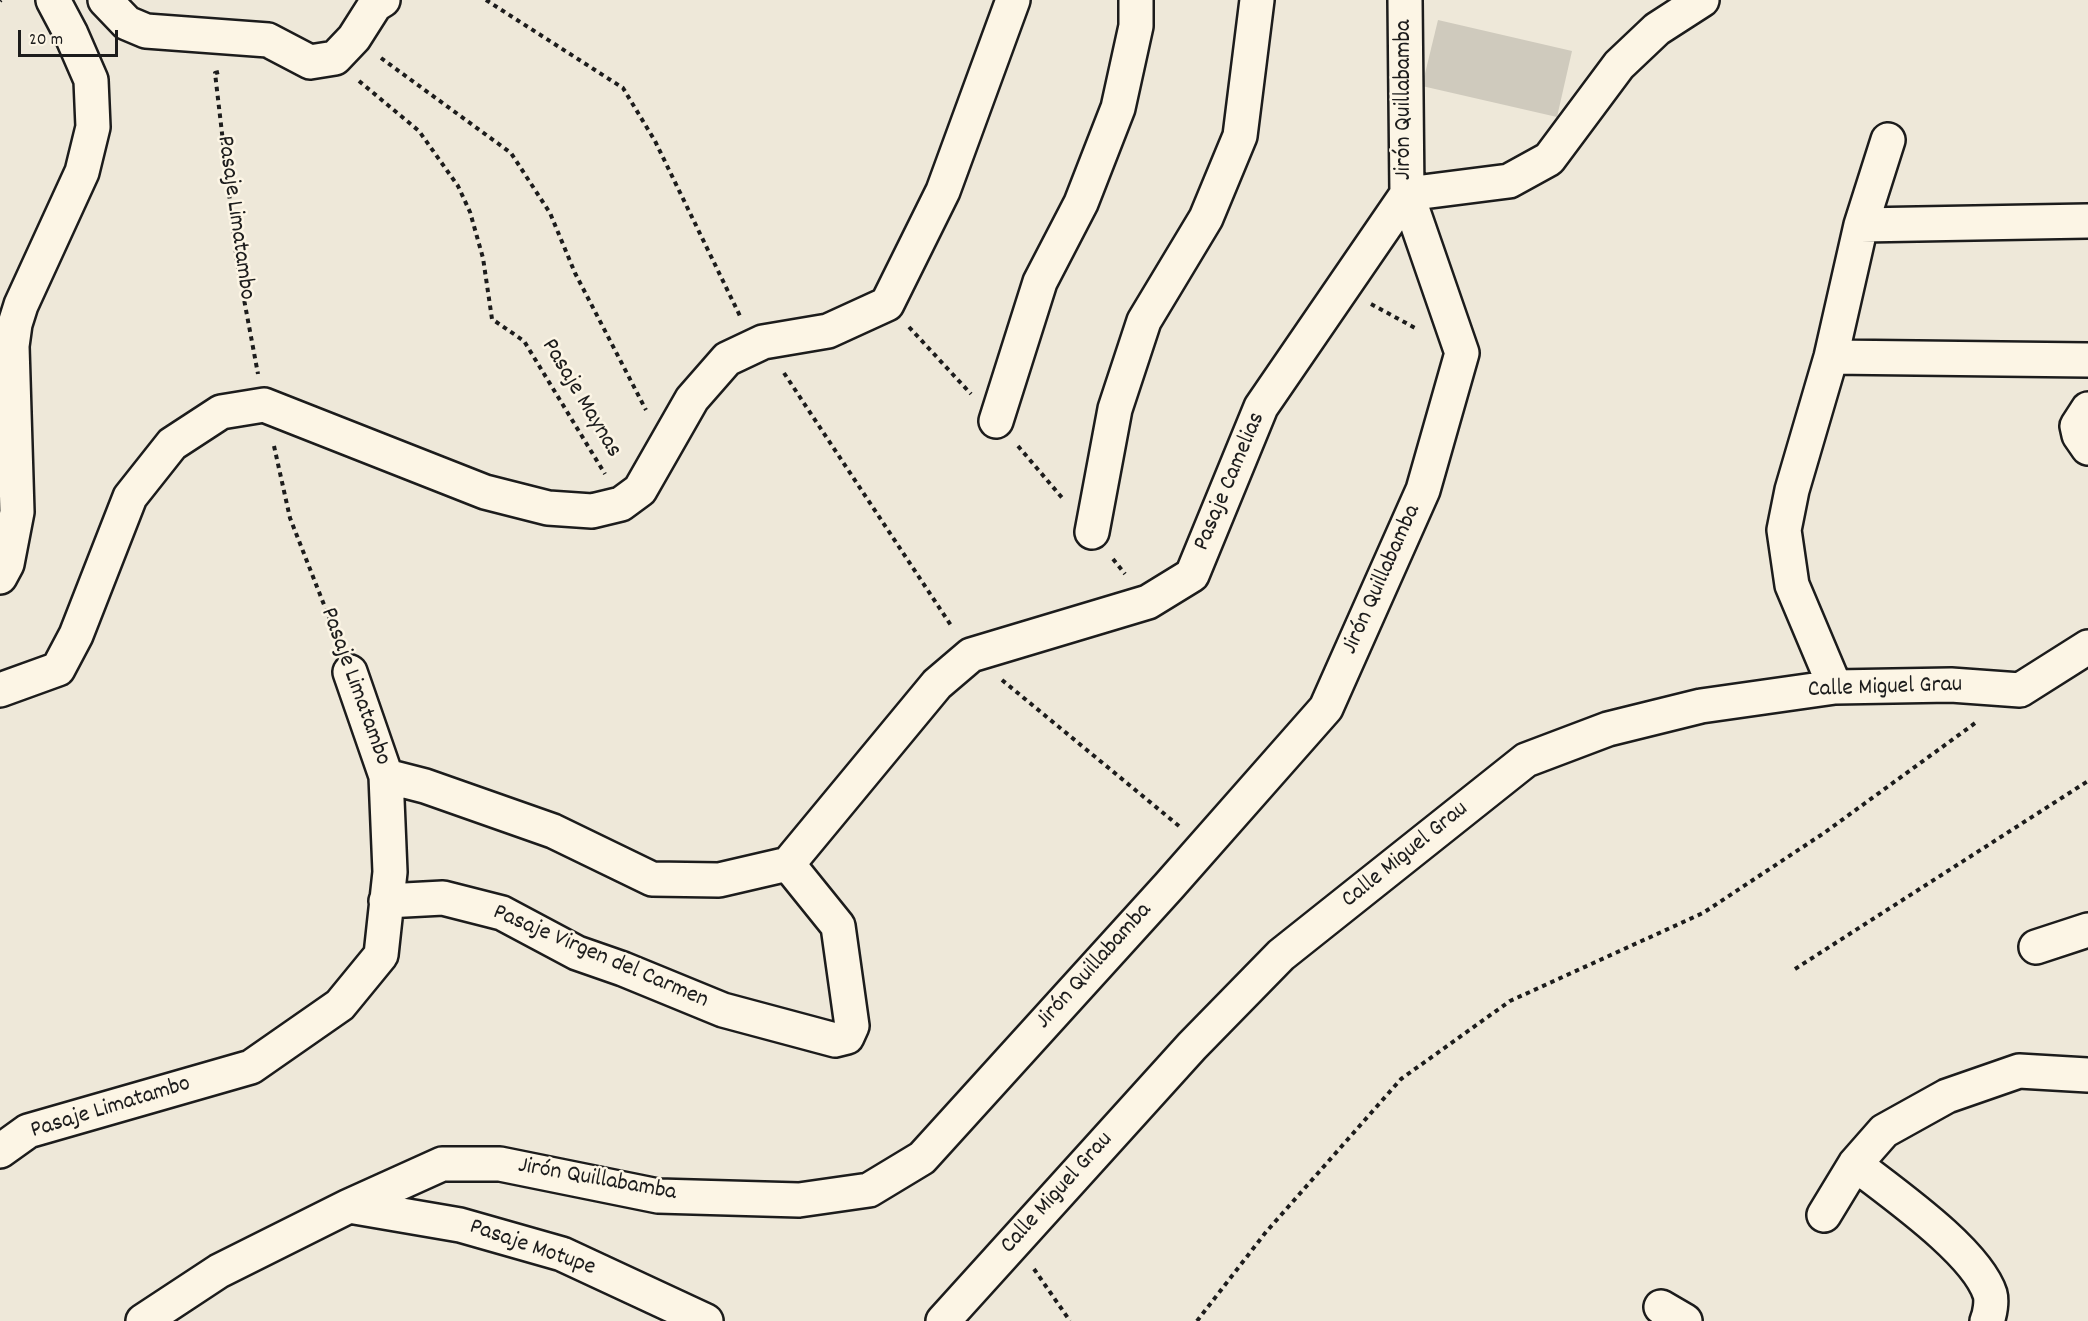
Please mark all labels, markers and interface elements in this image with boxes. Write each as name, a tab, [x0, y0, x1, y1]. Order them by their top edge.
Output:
scale bar	[21, 18, 122, 56]
street label: Jirón Quillabamba	[1392, 20, 1420, 180]
text: 20 m	[29, 28, 63, 53]
street label: Pasaje Limatambo	[208, 134, 260, 302]
street label: Pasaje Maynas	[533, 334, 627, 464]
street label: Pasaje Camelias	[1189, 408, 1273, 556]
street label: Jirón Quillabamba	[1337, 501, 1429, 659]
street label: Pasaje Limatambo	[312, 604, 396, 770]
street label: Calle Miguel Grau	[1807, 672, 1963, 706]
street label: Calle Miguel Grau	[1337, 796, 1475, 916]
street label: Jirón Quillabamba	[1031, 898, 1159, 1036]
street label: Pasaje Virgen del Carmen	[488, 900, 712, 1016]
street label: Pasaje Limatambo	[28, 1071, 194, 1147]
street label: Calle Miguel Grau	[996, 1127, 1120, 1261]
street label: Jirón Quillabamba	[515, 1153, 679, 1209]
street label: Pasaje Motupe	[465, 1214, 599, 1284]

